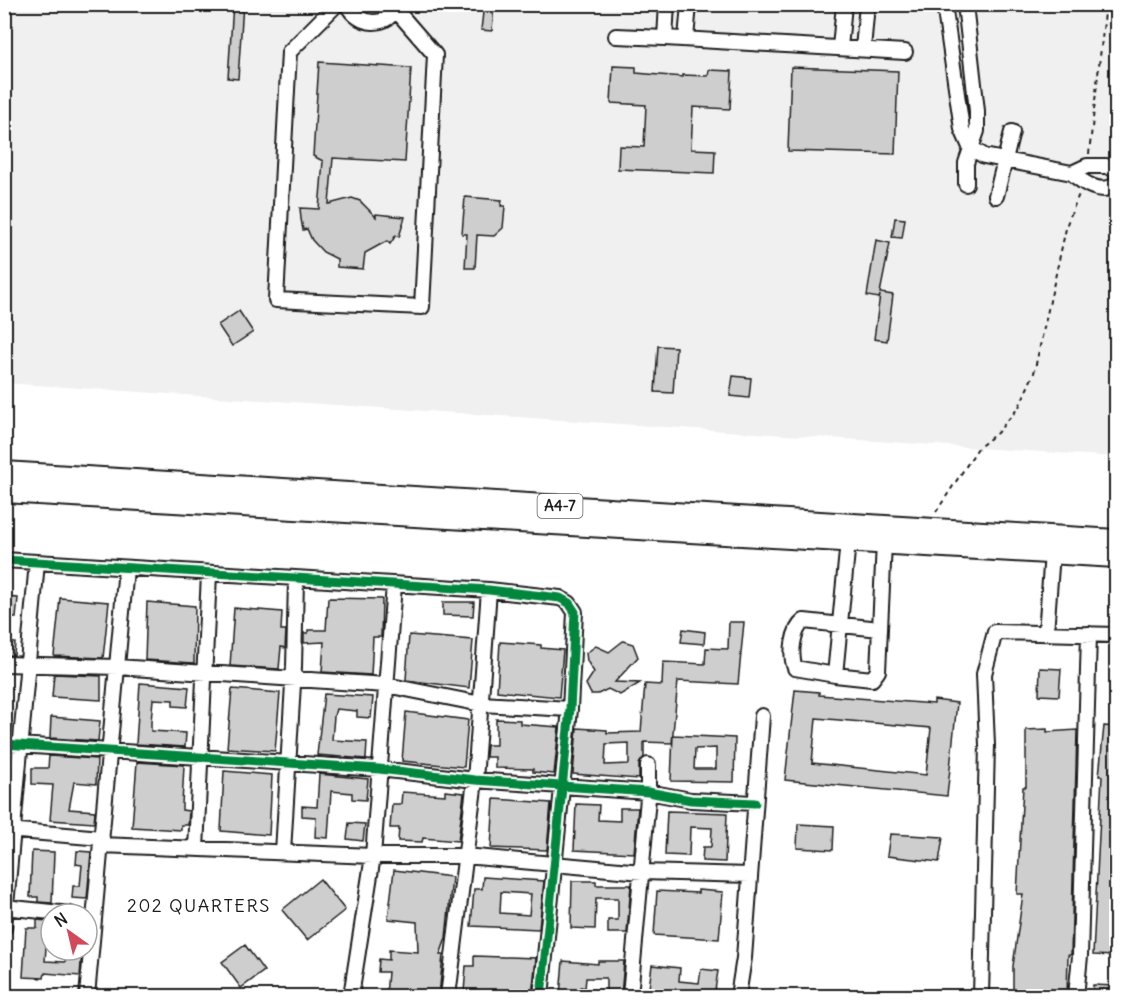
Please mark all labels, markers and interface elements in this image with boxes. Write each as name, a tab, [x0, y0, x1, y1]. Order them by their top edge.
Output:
road number: A4-7	[538, 494, 582, 518]
district label: 202 QUARTERS	[127, 894, 271, 917]
north arrow	[39, 902, 99, 962]
text: N	[50, 908, 71, 931]

